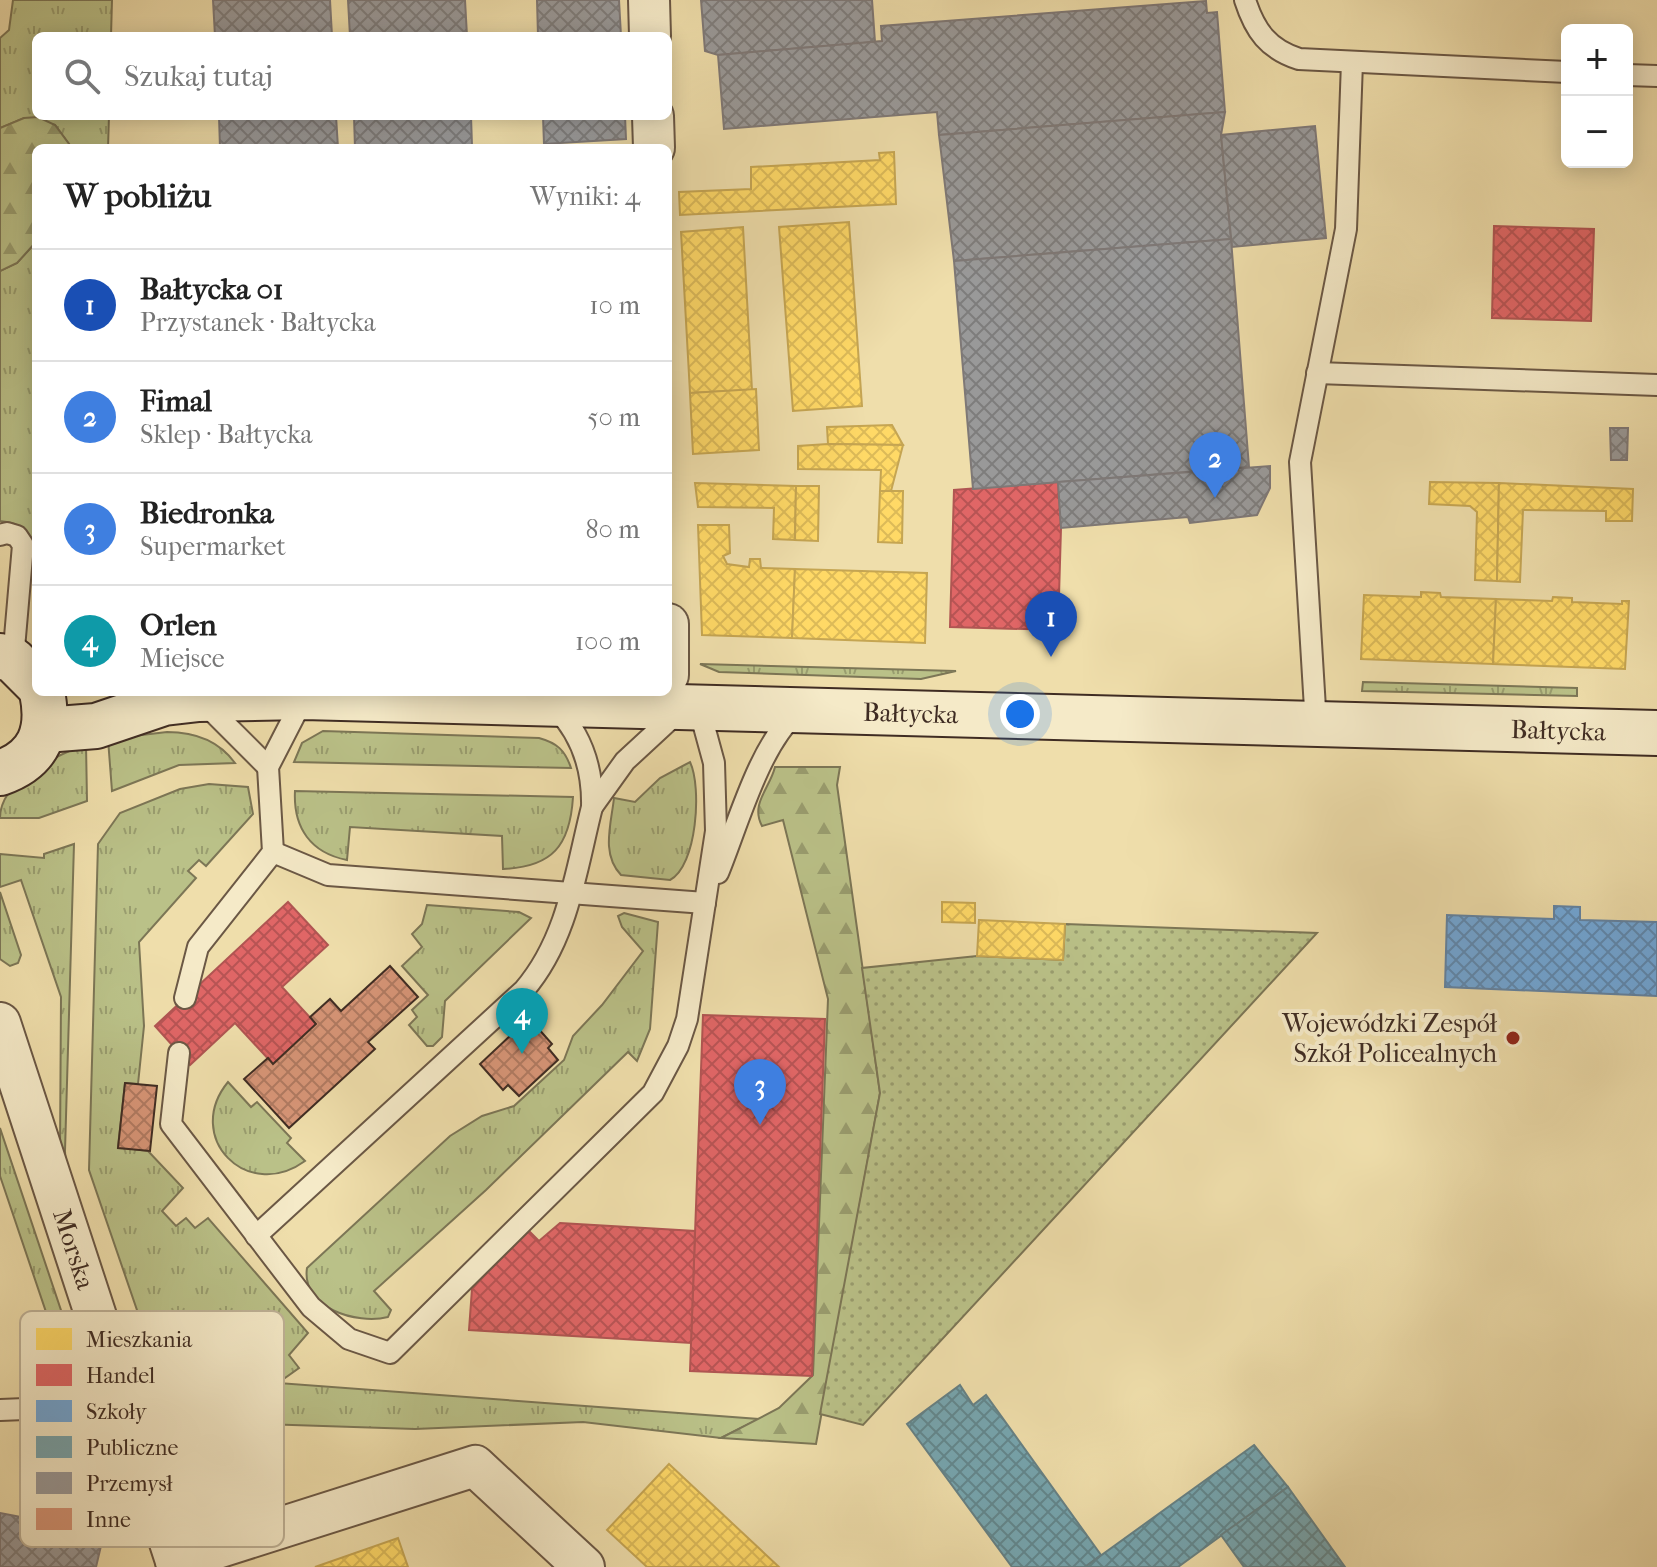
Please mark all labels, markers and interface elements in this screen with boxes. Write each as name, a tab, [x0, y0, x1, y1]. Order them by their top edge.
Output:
map controls	[1561, 24, 1633, 168]
button: +	[1561, 24, 1633, 96]
search box	[32, 32, 672, 120]
icon: search	[60, 54, 104, 98]
text: Szukaj tutaj	[124, 59, 273, 94]
button: −	[1561, 96, 1633, 168]
text: W pobliżu	[64, 176, 211, 216]
text: Wyniki: 4	[530, 181, 640, 212]
text: Bałtycka 01	[140, 272, 284, 307]
text: 1	[85, 290, 95, 321]
text: 10 m	[589, 290, 640, 321]
text: Przystanek · Bałtycka	[140, 307, 376, 338]
text: Fimal	[140, 384, 212, 419]
text: 2	[83, 402, 97, 433]
text: 50 m	[587, 402, 640, 433]
text: Sklep · Bałtycka	[140, 419, 313, 450]
pin: 2	[1189, 432, 1241, 498]
text: Biedronka	[140, 496, 274, 531]
text: 3	[85, 514, 95, 545]
text: 80 m	[585, 514, 640, 545]
text: Supermarket	[140, 531, 286, 562]
pin: 1	[1025, 591, 1077, 657]
text: Orlen	[140, 608, 217, 643]
text: 4	[82, 626, 98, 657]
text: 100 m	[575, 626, 640, 657]
text: Miejsce	[140, 643, 225, 674]
your location	[1000, 694, 1040, 734]
street label: Bałtycka	[862, 696, 960, 730]
street label: Bałtycka	[1510, 714, 1607, 747]
pin: 4	[496, 988, 548, 1054]
place label: Wojewódzki Zespół Szkół Policealnych	[1281, 1008, 1498, 1069]
marker: Wojewódzki Zespół Szkół Policealnych	[1504, 1029, 1522, 1047]
pin: 3	[734, 1059, 786, 1125]
street label: Morska	[46, 1205, 102, 1294]
legend	[20, 1311, 284, 1547]
text: Mieszkania	[86, 1327, 193, 1353]
text: Handel	[86, 1363, 155, 1389]
text: Szkoły	[86, 1399, 148, 1425]
text: Publiczne	[86, 1435, 178, 1461]
text: Przemysł	[86, 1471, 174, 1497]
text: Inne	[86, 1507, 131, 1533]

